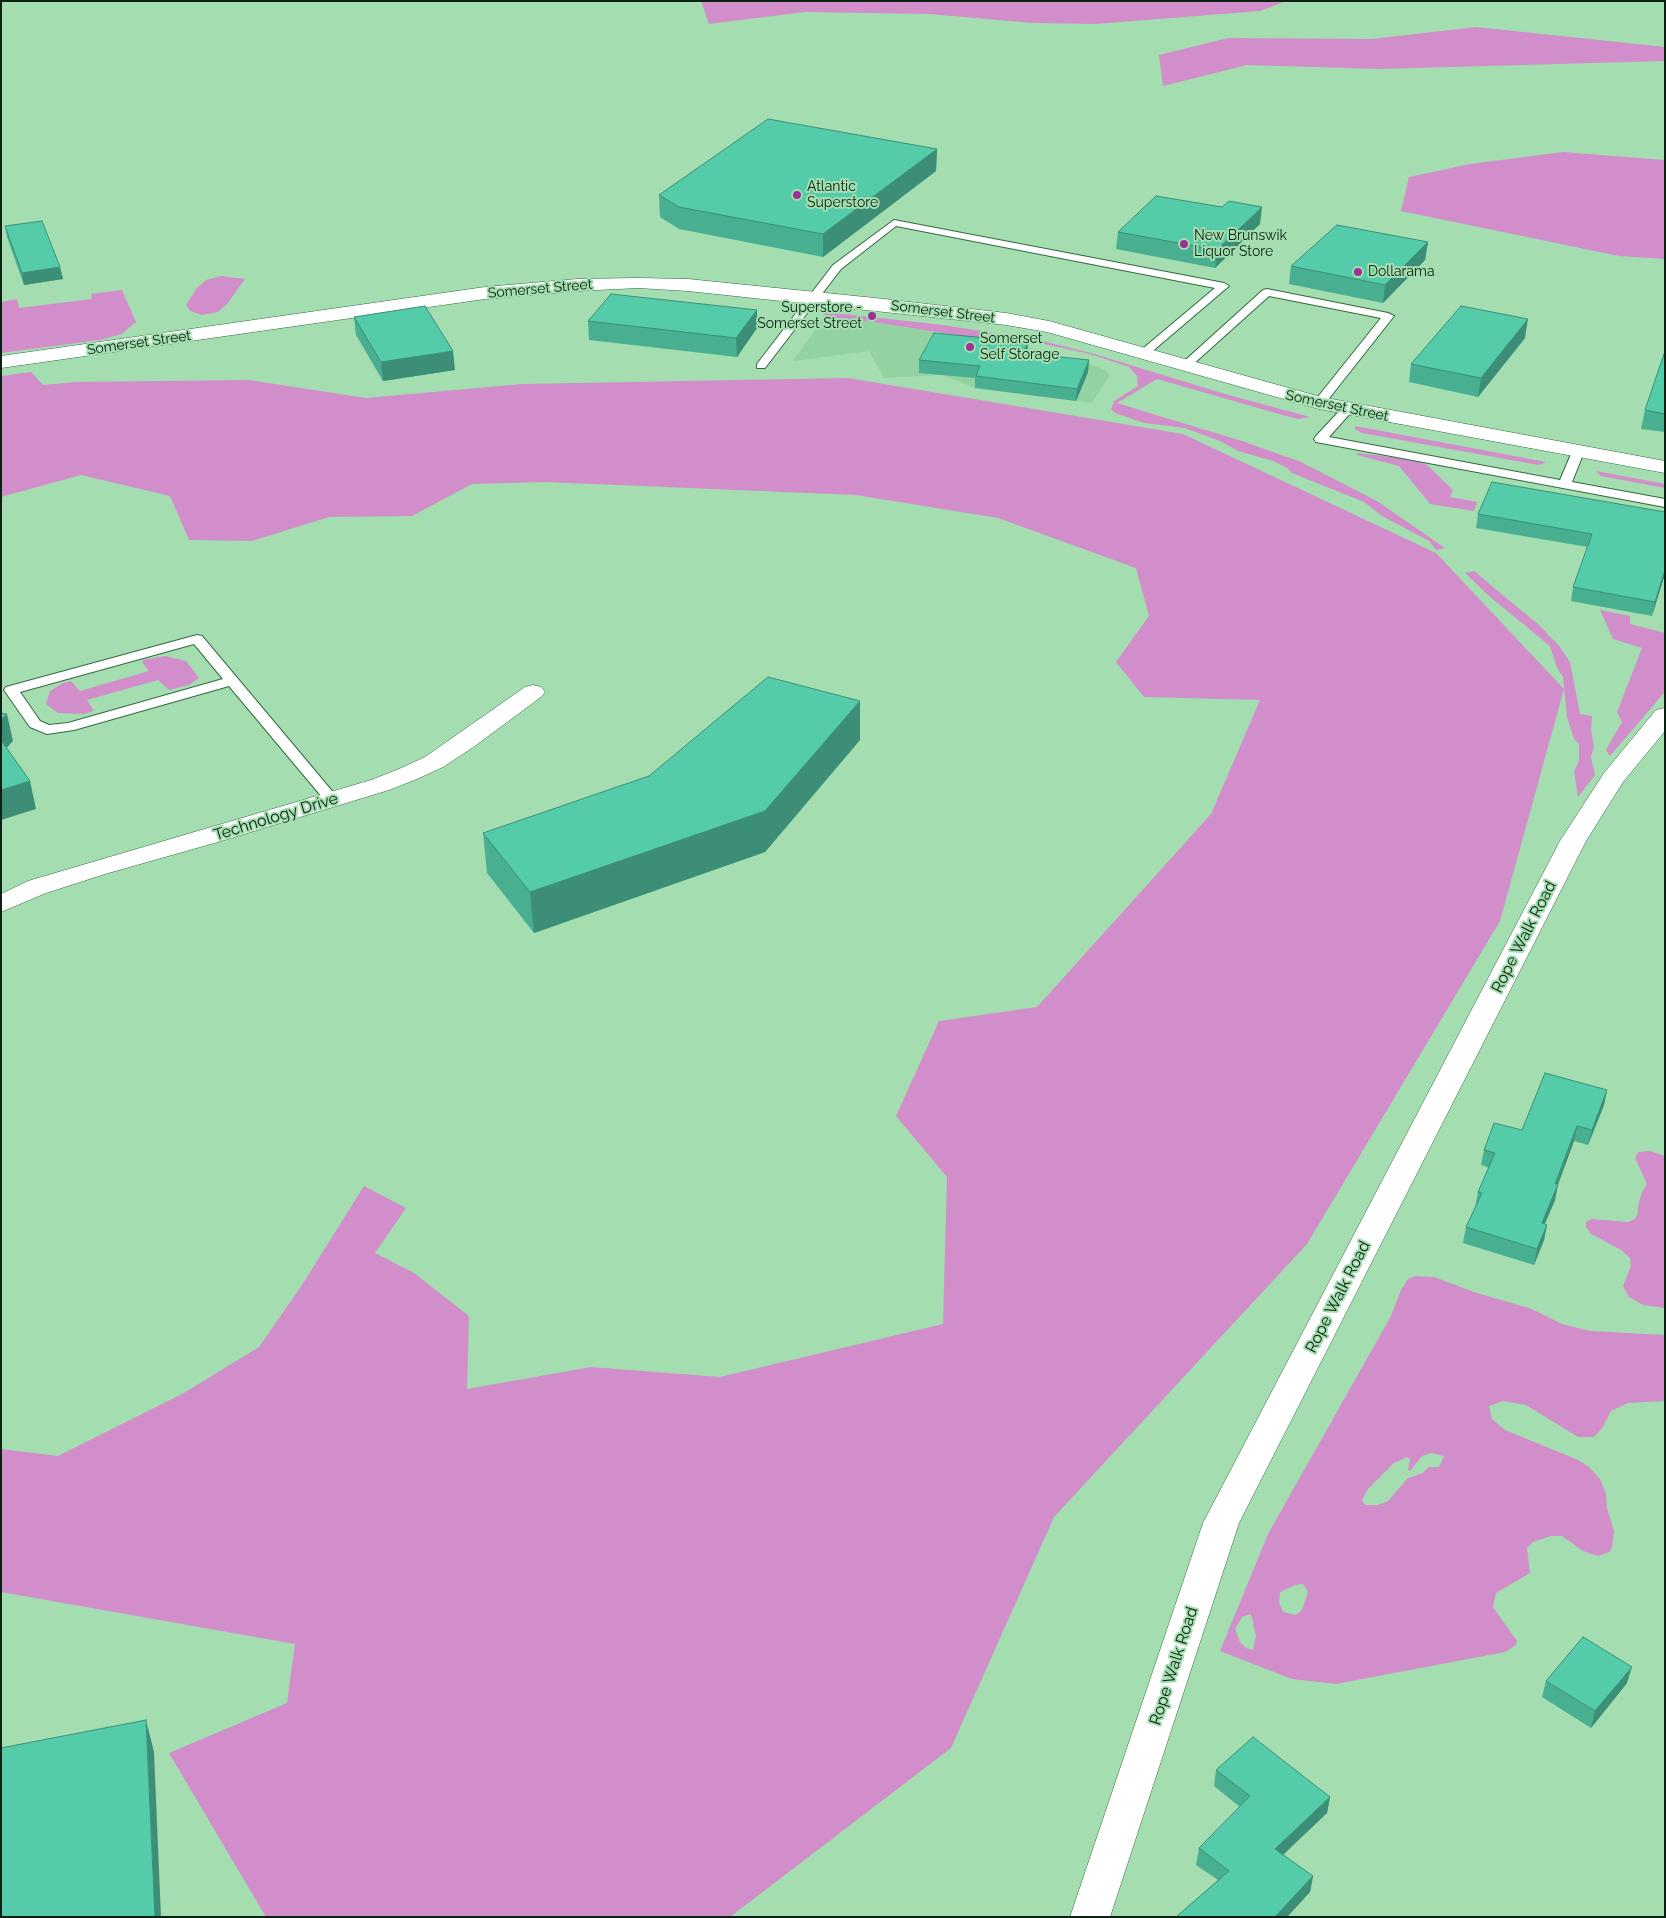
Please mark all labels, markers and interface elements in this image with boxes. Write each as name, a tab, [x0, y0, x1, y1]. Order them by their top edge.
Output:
place label: Atlantic Superstore	[807, 179, 878, 212]
marker: Atlantic Superstore	[791, 189, 803, 201]
place label: New Brunswik Liquor Store	[1194, 228, 1287, 260]
marker: New Brunswik Liquor Store	[1178, 238, 1190, 250]
place label: Dollarama	[1368, 264, 1435, 280]
marker: Dollarama	[1352, 266, 1364, 278]
street label: Somerset Street	[487, 276, 593, 302]
street label: Somerset Street	[890, 297, 996, 327]
place label: Superstore - Somerset Street	[757, 300, 862, 332]
marker: Superstore - Somerset Street	[866, 310, 878, 322]
street label: Somerset Street	[86, 327, 192, 359]
place label: Somerset Self Storage	[980, 331, 1059, 364]
marker: Somerset Self Storage	[964, 341, 976, 353]
street label: Somerset Street	[1284, 387, 1390, 425]
street label: Technology Drive	[212, 789, 340, 845]
street label: Rope Walk Road	[1488, 878, 1560, 996]
street label: Rope Walk Road	[1302, 1238, 1374, 1356]
street label: Rope Walk Road	[1146, 1605, 1202, 1727]

